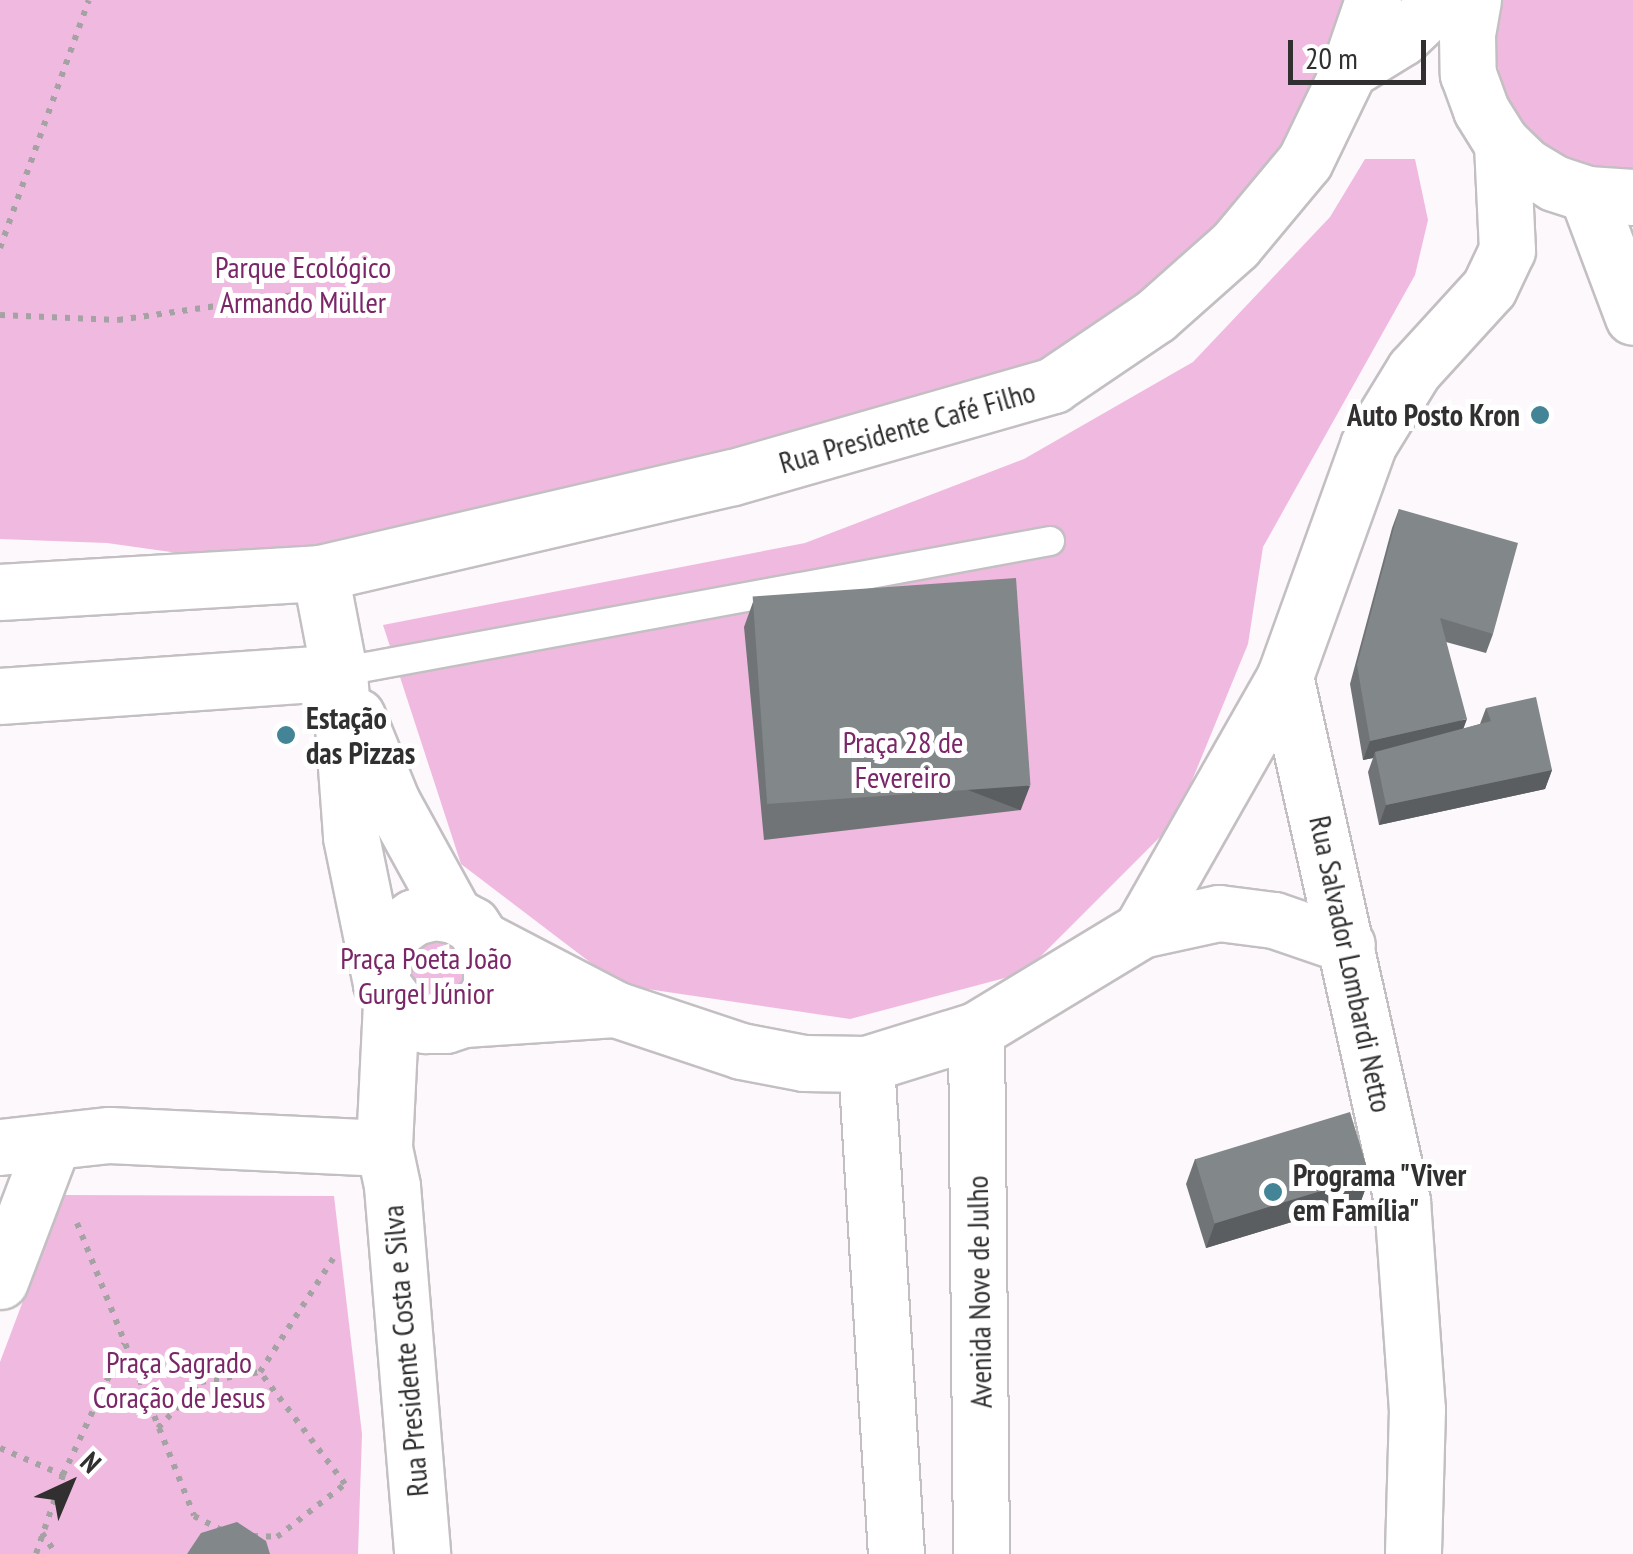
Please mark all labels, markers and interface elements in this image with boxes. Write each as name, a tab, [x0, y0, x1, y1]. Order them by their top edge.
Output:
scale bar	[1293, 20, 1430, 82]
text: 20 m	[1305, 38, 1358, 77]
park label: Parque Ecológico Armando Müller	[215, 249, 391, 320]
street label: Rua Presidente Café Filho	[775, 373, 1039, 481]
place label: Auto Posto Kron	[1347, 397, 1520, 433]
marker: Auto Posto Kron	[1529, 404, 1551, 426]
place label: Estação das Pizzas	[306, 700, 415, 770]
marker: Estação das Pizzas	[275, 724, 297, 746]
park label: Praça 28 de Fevereiro	[843, 724, 963, 794]
street label: Rua Salvador Lombardi Netto	[1302, 812, 1400, 1116]
park label: Praça Poeta João Gurgel Júnior	[340, 940, 512, 1010]
place label: Programa "Viver em Família"	[1293, 1157, 1468, 1228]
street label: Avenida Nove de Julho	[959, 1175, 999, 1409]
marker: Programa "Viver em Família"	[1262, 1181, 1284, 1203]
street label: Rua Presidente Costa e Silva	[374, 1204, 436, 1498]
park label: Praça Sagrado Coração de Jesus	[93, 1344, 265, 1414]
north arrow	[20, 1434, 120, 1534]
text: N	[73, 1443, 109, 1481]

